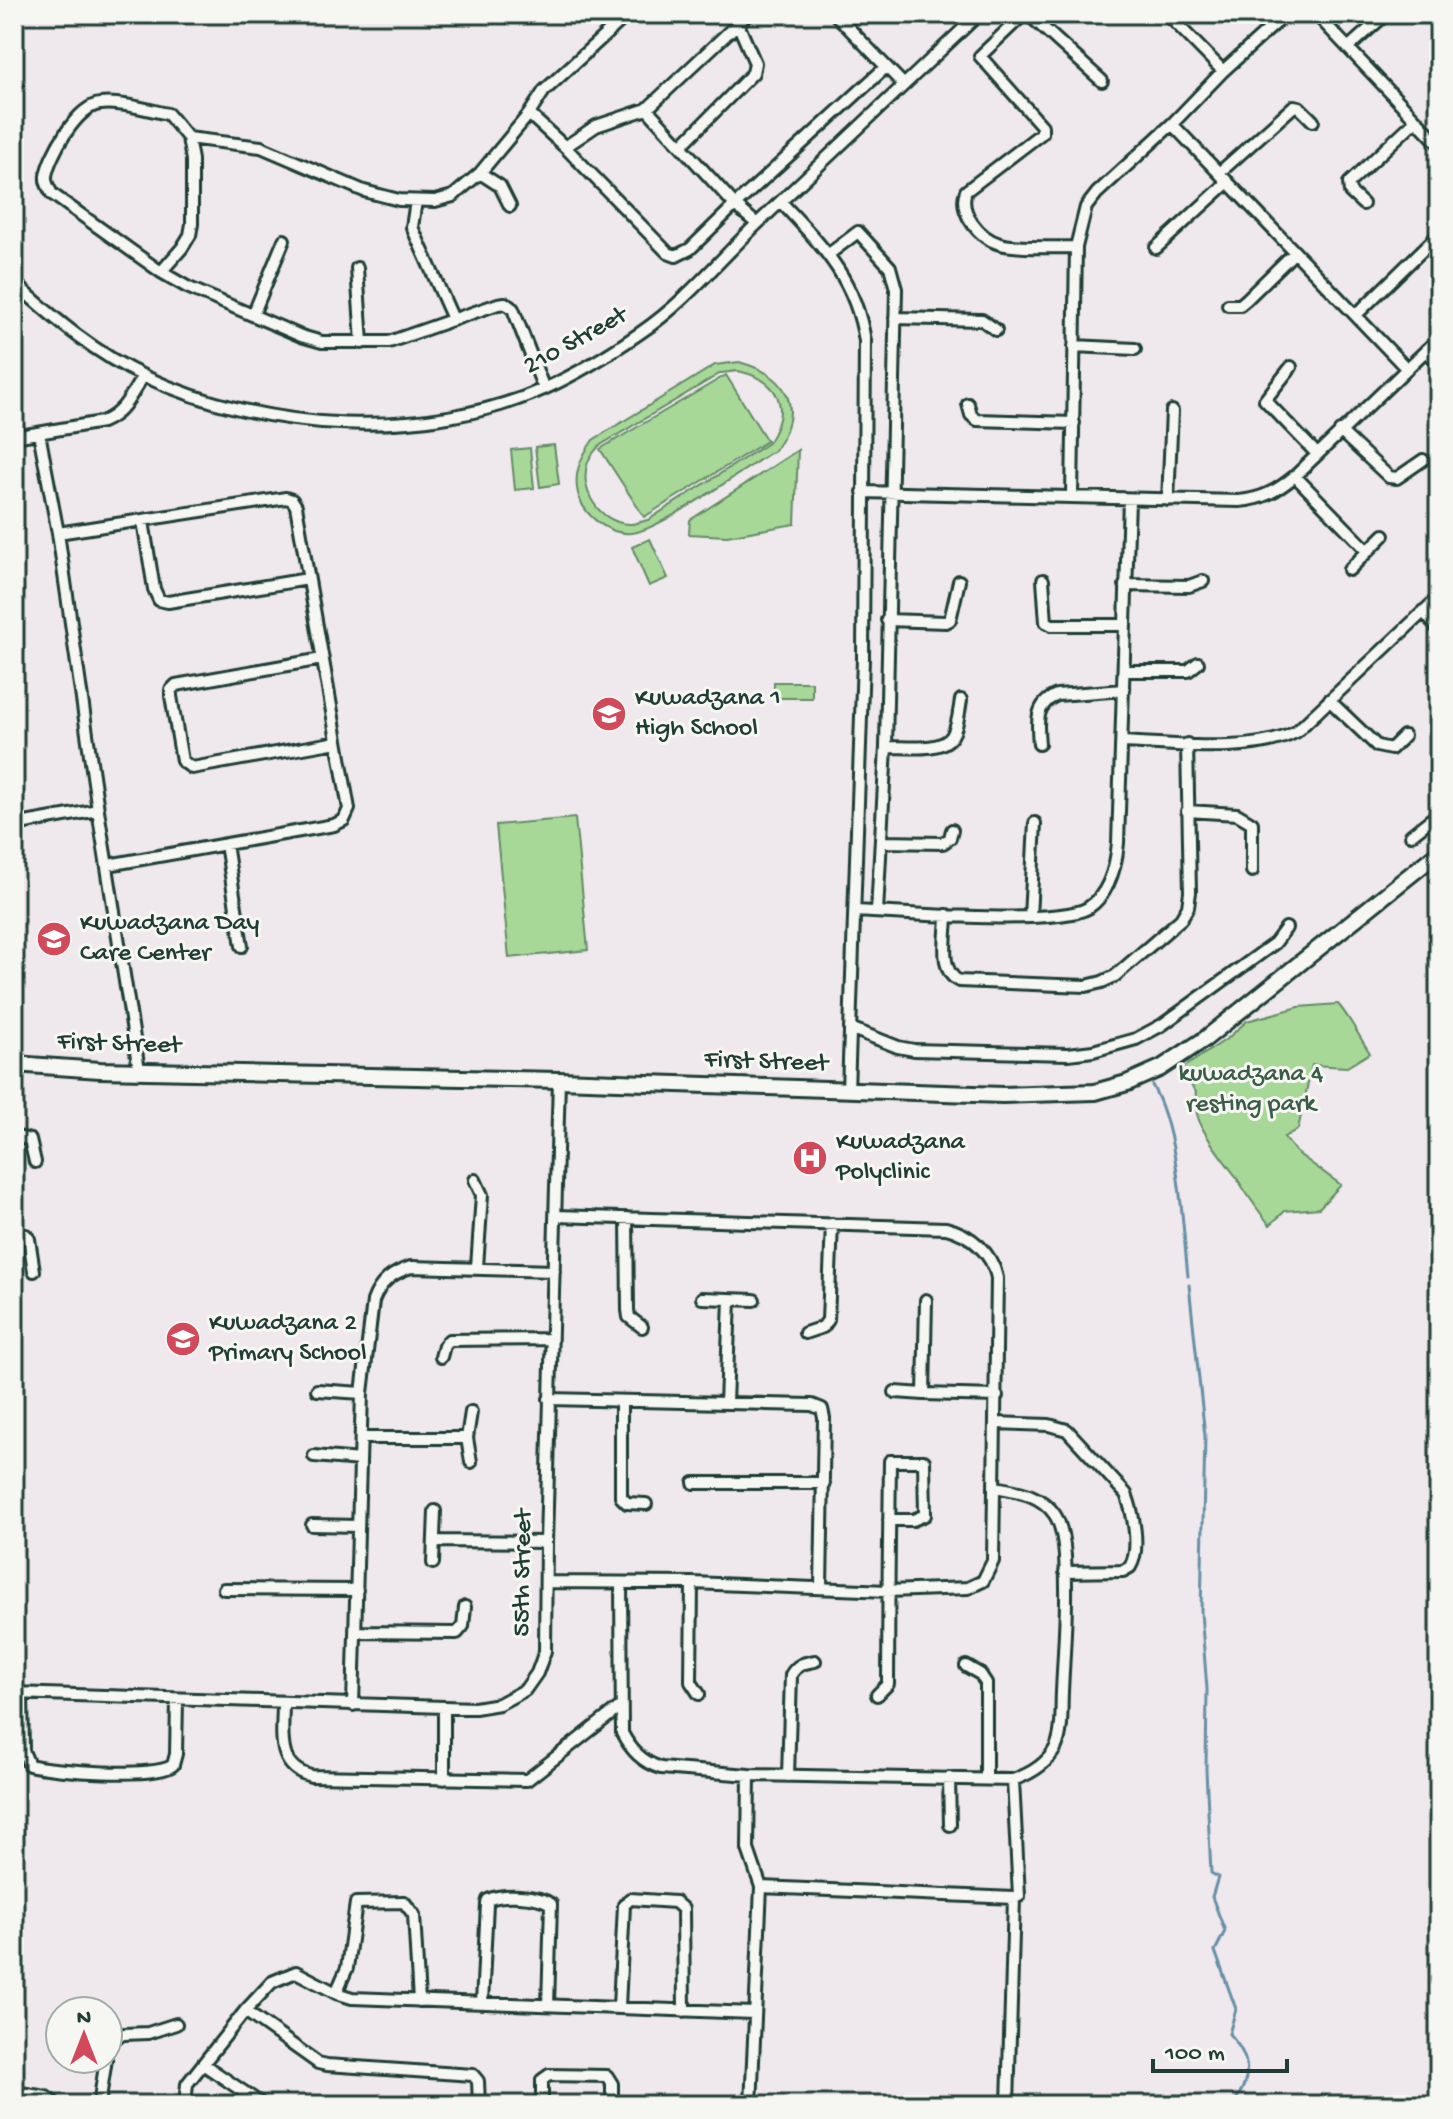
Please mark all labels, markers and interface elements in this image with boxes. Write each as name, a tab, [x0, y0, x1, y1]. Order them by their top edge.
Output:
street label: 210 Street	[519, 300, 635, 383]
place label: Kuwadzana 1 High School	[635, 684, 781, 745]
school or university icon: Kuwadzana 1 High School	[590, 695, 628, 733]
place label: Kuwadzana Day Care Center	[80, 909, 260, 970]
school or university icon: Kuwadzana Day Care Center	[35, 920, 73, 958]
street label: First Street	[56, 1027, 184, 1063]
street label: First Street	[703, 1045, 831, 1081]
park label: kuwadzana 4 resting park	[1179, 1060, 1323, 1121]
place label: Kuwadzana Polyclinic	[835, 1128, 967, 1189]
hospital icon: Kuwadzana Polyclinic	[791, 1139, 829, 1177]
place label: Kuwadzana 2 Primary School	[208, 1309, 367, 1370]
school or university icon: Kuwadzana 2 Primary School	[164, 1320, 202, 1358]
street label: 55th Street	[507, 1507, 541, 1637]
north arrow	[44, 1995, 124, 2075]
text: N	[77, 2006, 91, 2032]
scale bar	[1153, 2023, 1287, 2073]
text: 100 m	[1164, 2040, 1225, 2069]

